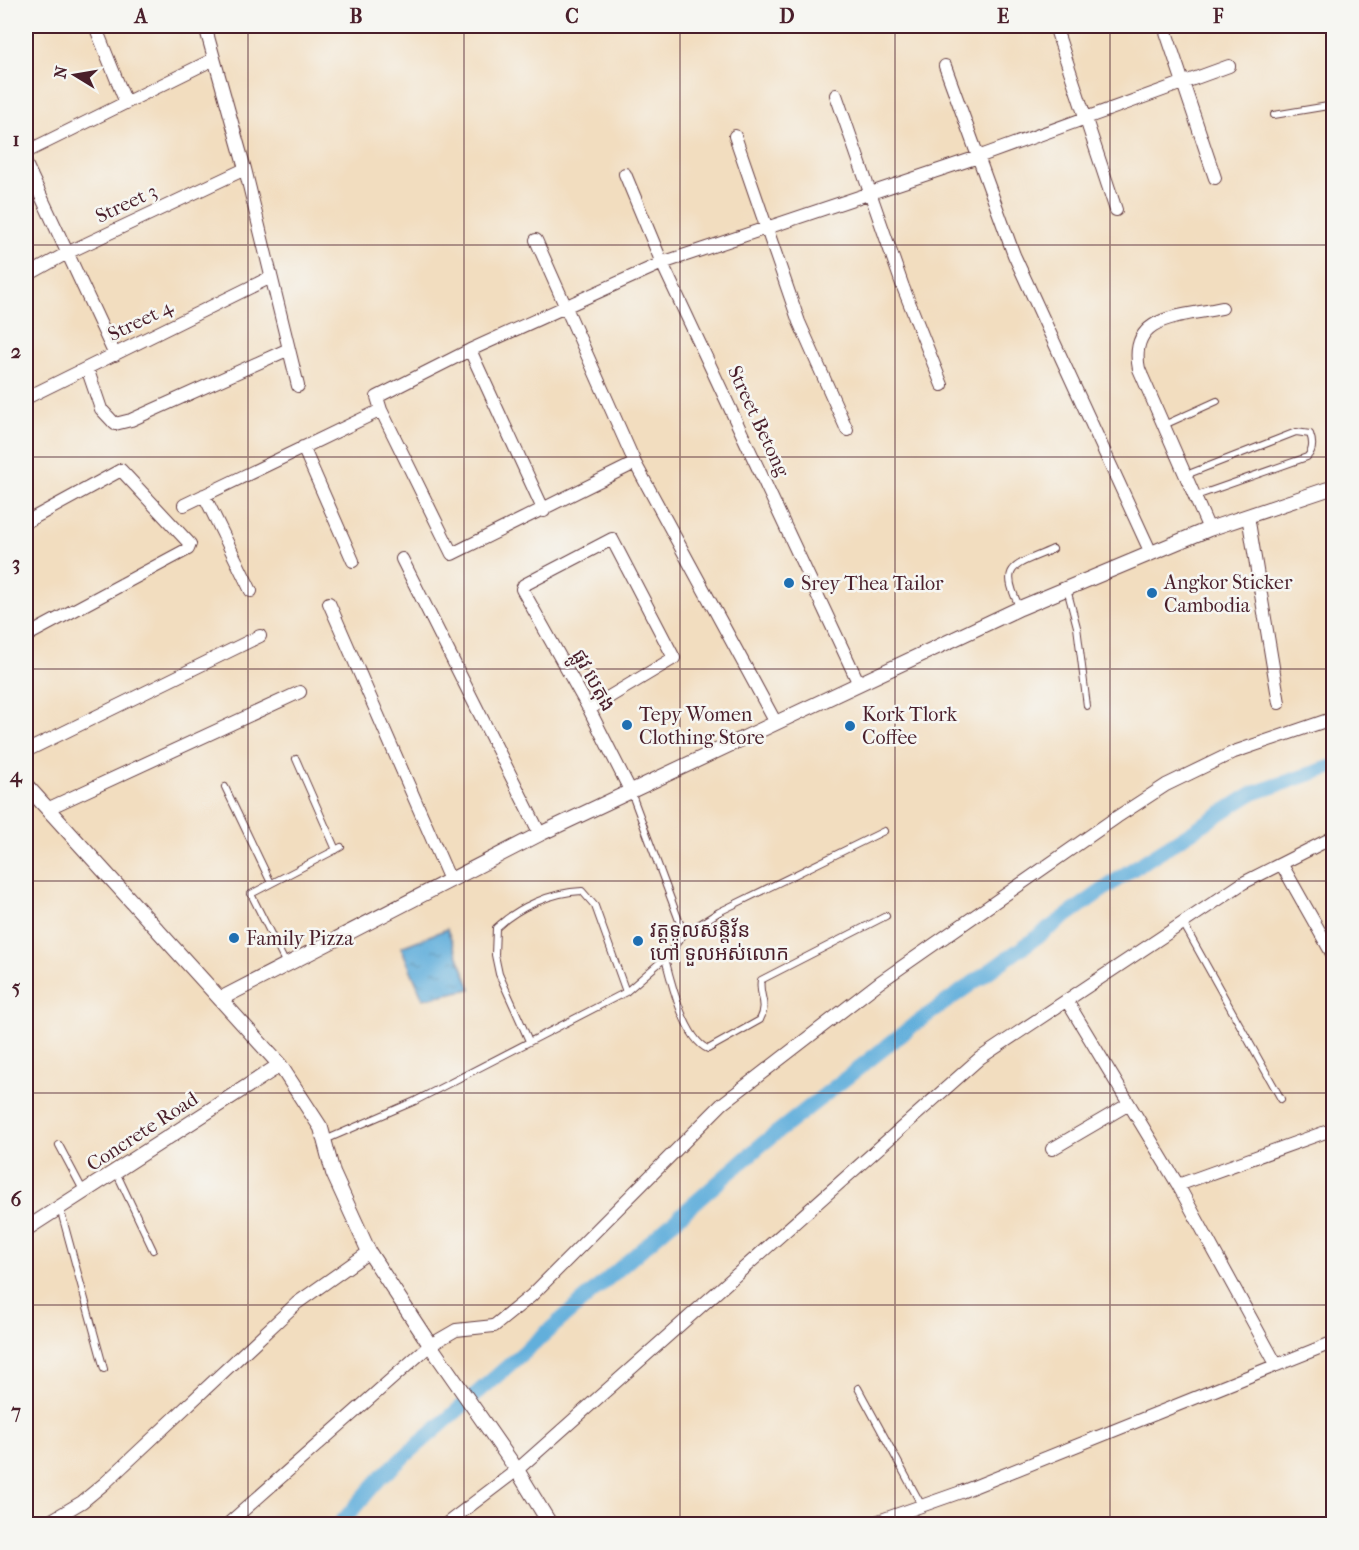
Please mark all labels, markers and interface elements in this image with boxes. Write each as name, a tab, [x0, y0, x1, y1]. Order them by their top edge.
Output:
text: A	[133, 5, 149, 28]
text: B	[349, 5, 363, 28]
text: C	[565, 5, 579, 28]
text: D	[779, 5, 795, 28]
text: E	[997, 5, 1009, 28]
text: F	[1212, 5, 1224, 28]
north arrow	[45, 45, 105, 105]
text: N	[50, 64, 71, 80]
text: 1	[12, 128, 20, 151]
street label: Street 3	[92, 179, 161, 228]
street label: Street 4	[104, 294, 177, 346]
text: 2	[11, 340, 21, 363]
street label: Street Betong	[723, 362, 794, 480]
text: 3	[12, 552, 20, 575]
place label: Angkor Sticker Cambodia	[1163, 571, 1293, 617]
place label: Srey Thea Tailor	[801, 572, 944, 595]
marker: Srey Thea Tailor	[782, 576, 796, 590]
marker: Angkor Sticker Cambodia	[1145, 586, 1159, 600]
street label: ផ្លូវ បេតុង	[561, 645, 620, 719]
place label: Tepy Women Clothing Store	[639, 703, 765, 749]
place label: Kork Tlork Coffee	[862, 703, 958, 749]
marker: Tepy Women Clothing Store	[620, 718, 634, 732]
marker: Kork Tlork Coffee	[843, 719, 857, 733]
text: 4	[9, 764, 23, 788]
place label: វត្តទូលសន្តិវ័ន ហៅ ទួលអស់លោក	[650, 917, 789, 966]
place label: Family Pizza	[246, 927, 354, 950]
marker: Family Pizza	[227, 931, 241, 945]
marker: វត្តទូលសន្តិវ័ន ហៅ ទួលអស់លោក	[631, 934, 645, 948]
text: 5	[12, 976, 21, 999]
street label: Concrete Road	[82, 1086, 203, 1176]
text: 6	[11, 1188, 23, 1211]
text: 7	[10, 1400, 21, 1423]

